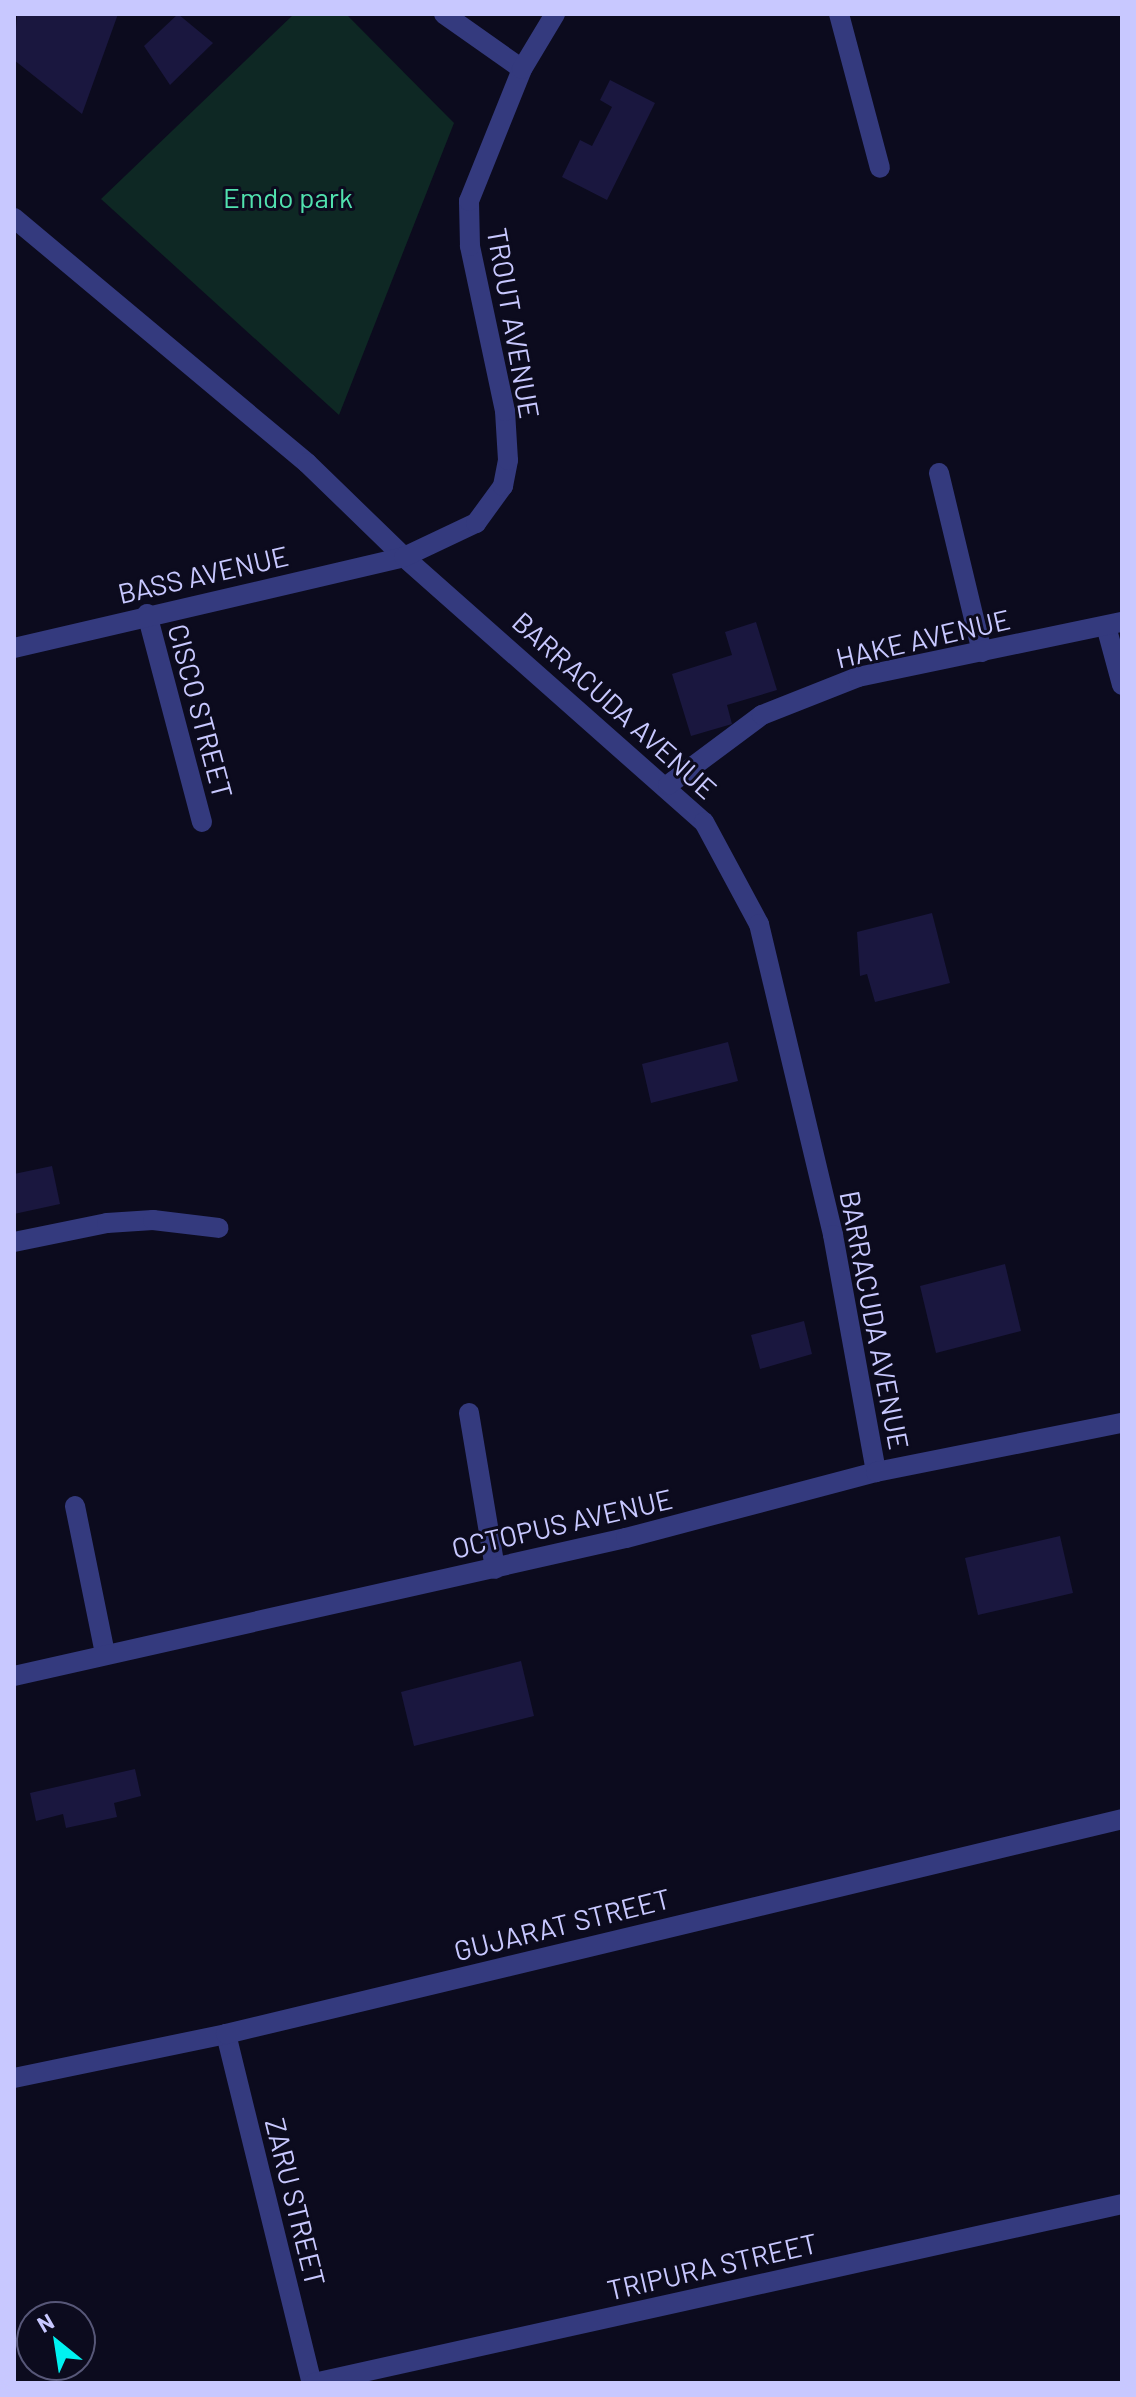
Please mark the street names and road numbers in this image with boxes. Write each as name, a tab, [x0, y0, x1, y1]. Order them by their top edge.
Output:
street label: TROUT AVENUE	[481, 225, 547, 421]
street label: BASS AVENUE	[114, 538, 292, 610]
street label: HAKE AVENUE	[833, 602, 1013, 674]
street label: BARRACUDA AVENUE	[506, 605, 724, 805]
street label: CISCO STREET	[162, 620, 240, 802]
street label: BARRACUDA AVENUE	[833, 1188, 917, 1452]
street label: OCTOPUS AVENUE	[448, 1481, 676, 1565]
street label: GUJARAT STREET	[450, 1881, 674, 1967]
street label: ZARU STREET	[259, 2115, 333, 2289]
street label: TRIPURA STREET	[604, 2226, 820, 2306]

